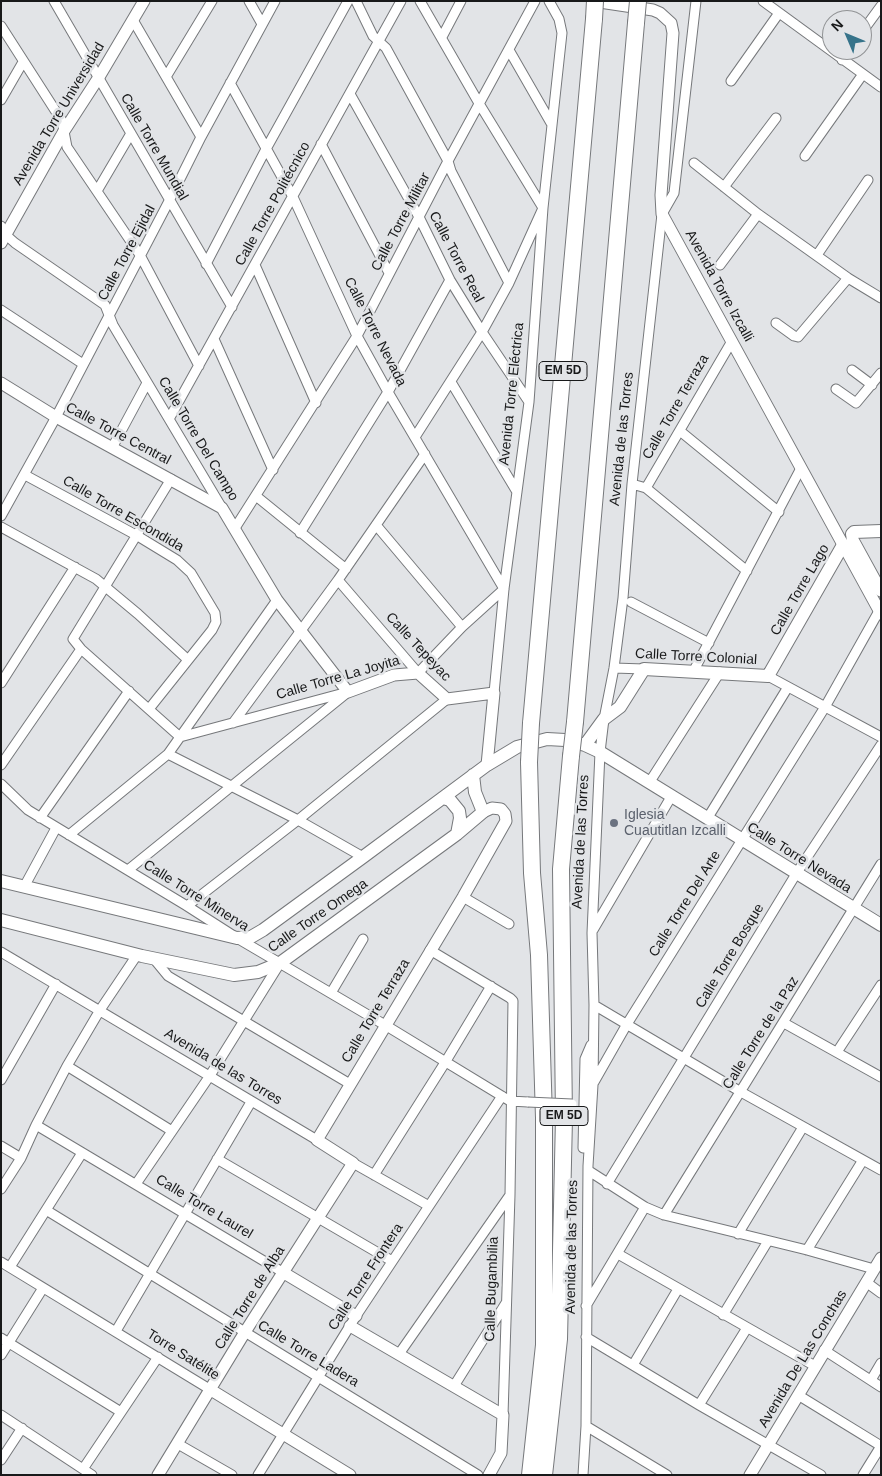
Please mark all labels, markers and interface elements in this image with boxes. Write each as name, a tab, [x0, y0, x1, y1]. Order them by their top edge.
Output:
north arrow	[822, 10, 872, 60]
text: N	[828, 16, 846, 34]
street label: Avenida Torre Universidad	[10, 39, 108, 189]
street label: Calle Torre Mundial	[117, 91, 191, 203]
street label: Calle Torre Politécnico	[232, 139, 314, 269]
street label: Calle Torre Militar	[368, 170, 434, 274]
street label: Calle Torre Ejidal	[95, 202, 159, 304]
street label: Calle Torre Real	[425, 209, 487, 305]
street label: Avenida Torre Izcalli	[681, 227, 757, 345]
street label: Calle Torre Nevada	[340, 275, 410, 389]
street label: Avenida Torre Eléctrica	[496, 322, 528, 466]
street label: Calle Torre Terraza	[639, 352, 713, 462]
road number: EM 5D	[539, 362, 587, 381]
street label: Avenida de las Torres	[607, 371, 637, 507]
street label: Calle Torre Del Campo	[154, 374, 242, 504]
street label: Calle Torre Central	[63, 399, 173, 469]
street label: Calle Torre Escondida	[59, 472, 187, 556]
street label: Calle Torre Lago	[767, 541, 833, 639]
street label: Calle Tepeyac	[382, 609, 454, 685]
street label: Calle Torre Colonial	[635, 645, 757, 669]
street label: Calle Torre La Joyita	[274, 652, 402, 704]
street label: Avenida de las Torres	[569, 774, 593, 910]
place label: Iglesia Cuautitlan Izcalli	[624, 807, 726, 840]
marker: Iglesia Cuautitlan Izcalli	[608, 817, 620, 829]
street label: Calle Torre Nevada	[744, 819, 854, 897]
street label: Calle Torre Del Arte	[646, 848, 724, 960]
street label: Calle Torre Minerva	[140, 857, 252, 935]
street label: Calle Torre Omega	[265, 875, 371, 957]
street label: Calle Torre Bosque	[692, 901, 768, 1011]
street label: Calle Torre Terraza	[338, 956, 414, 1066]
street label: Calle Torre de la Paz	[719, 973, 803, 1093]
street label: Avenida de las Torres	[161, 1025, 285, 1109]
road number: EM 5D	[540, 1106, 588, 1126]
street label: Calle Torre Laurel	[152, 1171, 256, 1243]
street label: Avenida de las Torres	[562, 1180, 582, 1314]
street label: Calle Torre Frontera	[325, 1220, 407, 1334]
street label: Calle Bugambilia	[482, 1236, 502, 1342]
street label: Calle Torre de Alba	[211, 1243, 289, 1353]
street label: Avenida De Las Conchas	[755, 1287, 851, 1431]
street label: Calle Torre Ladera	[254, 1317, 362, 1391]
street label: Torre Satélite	[144, 1326, 222, 1384]

